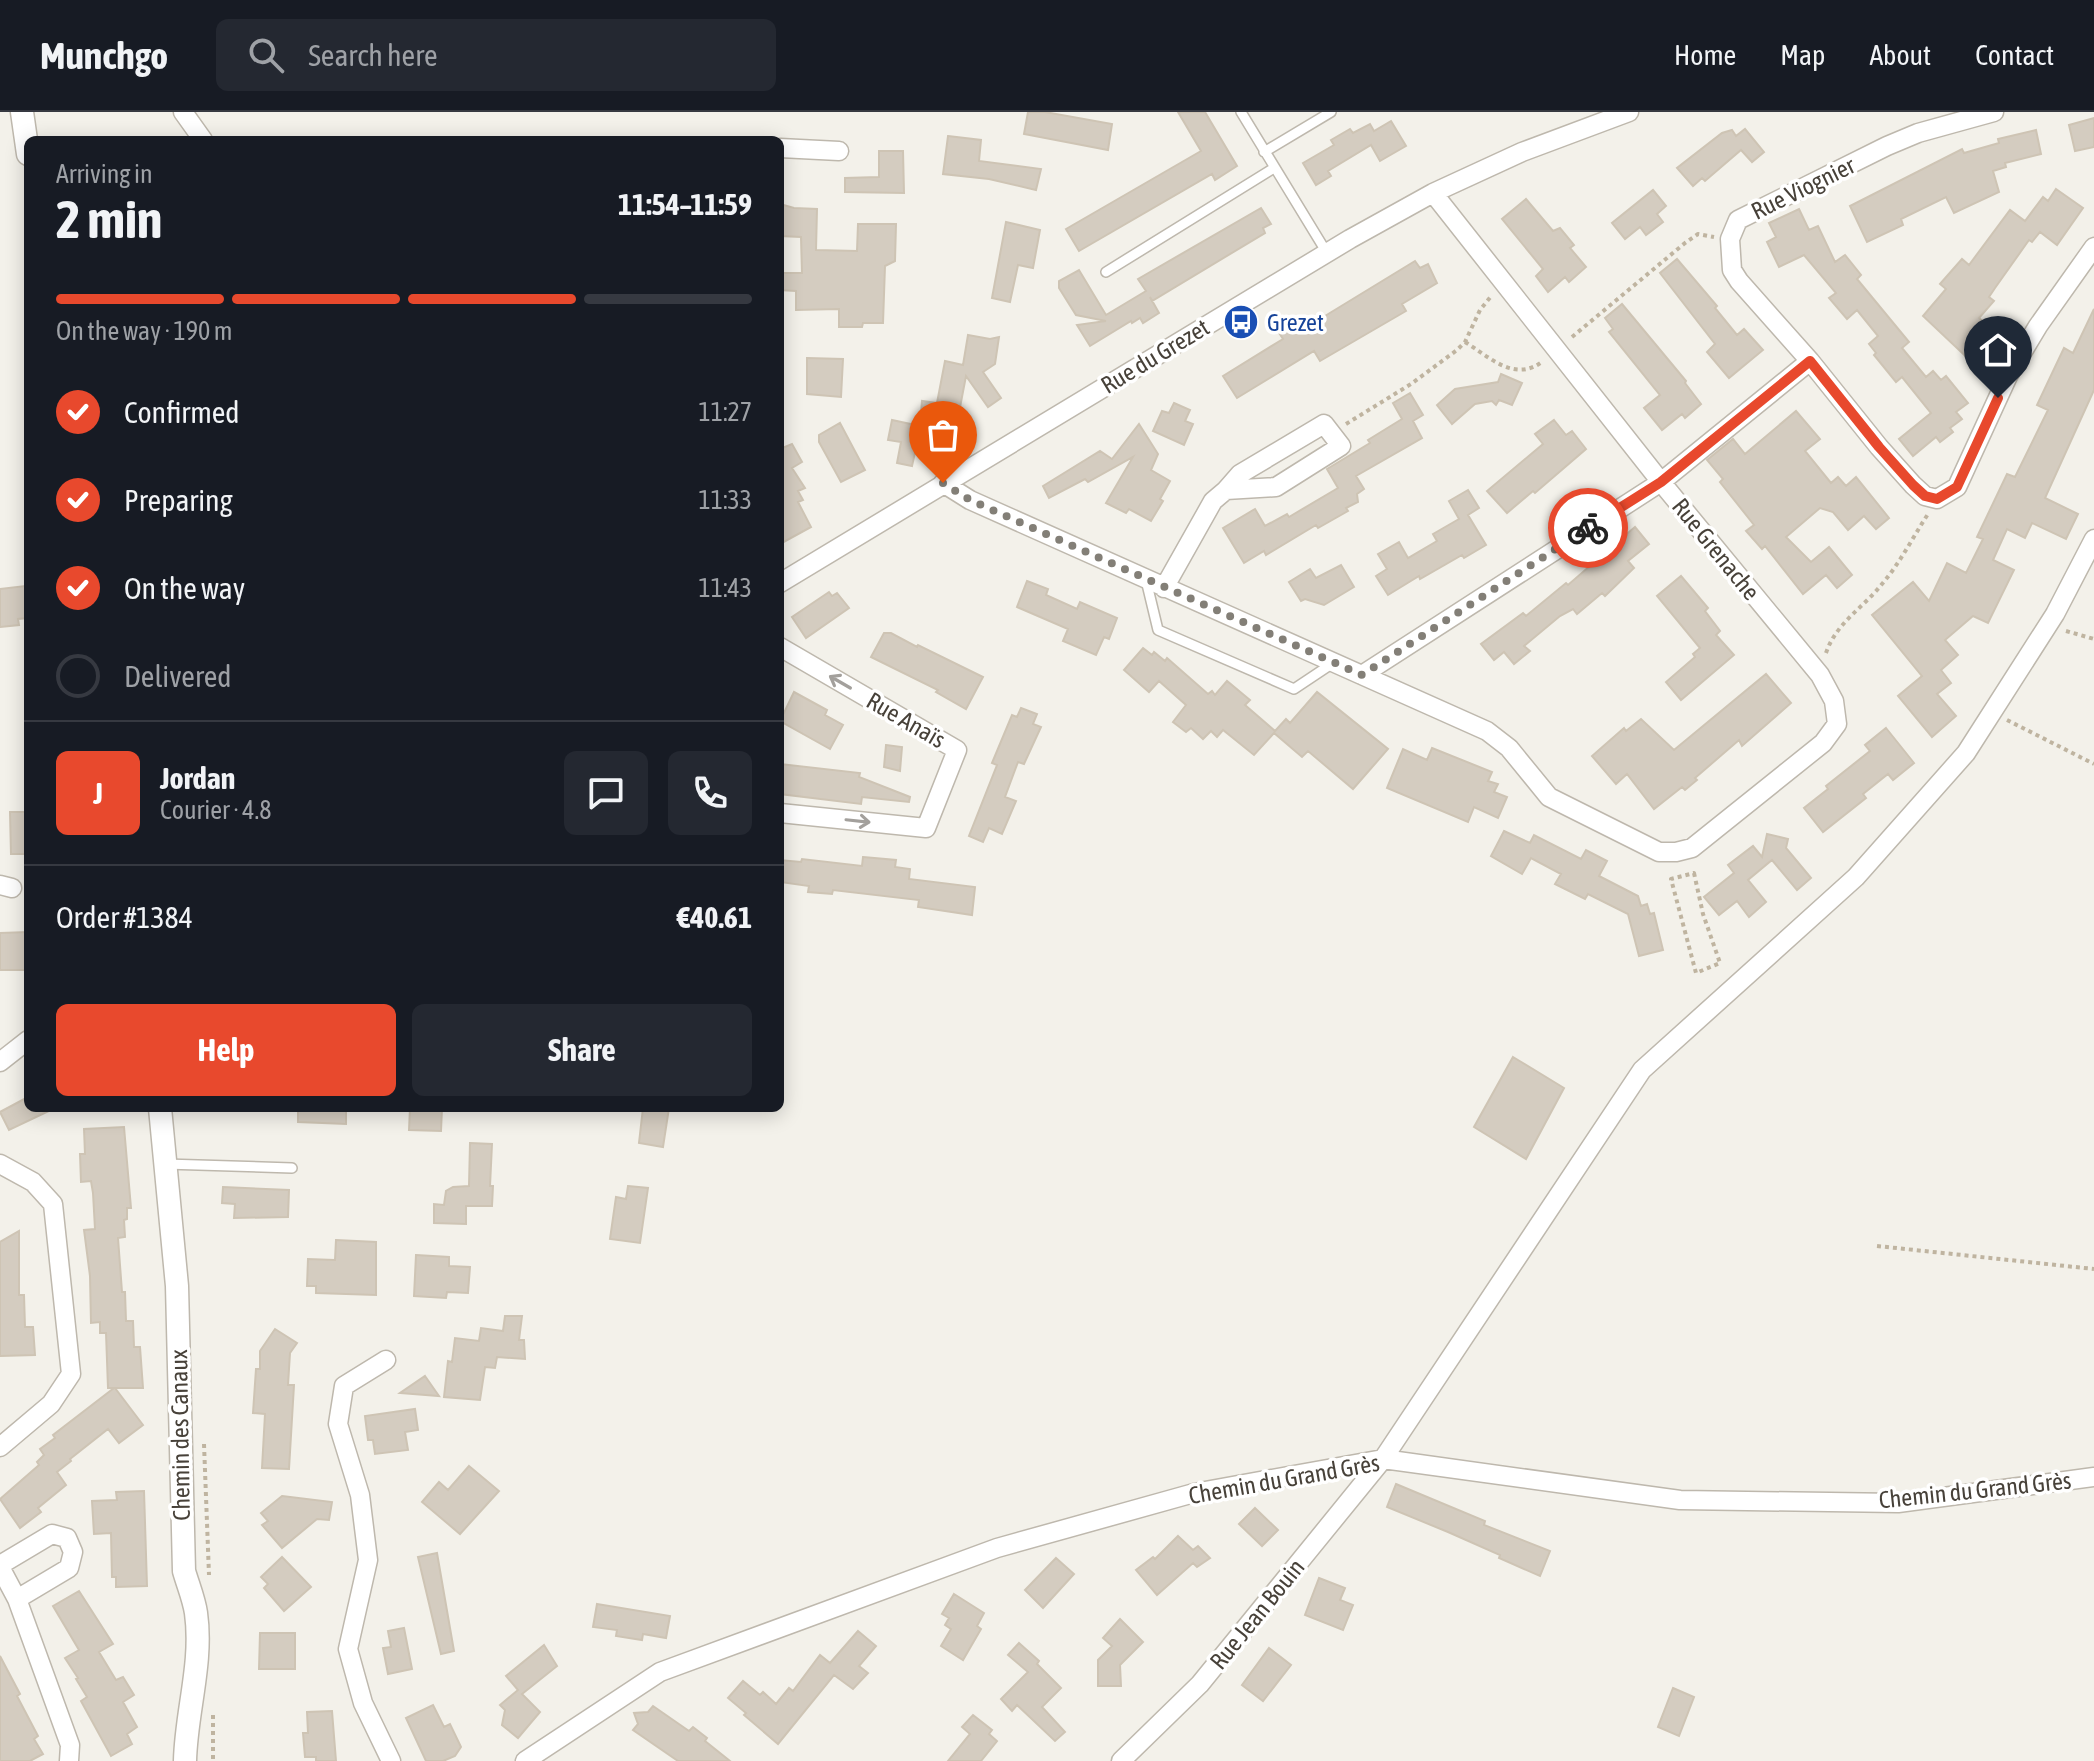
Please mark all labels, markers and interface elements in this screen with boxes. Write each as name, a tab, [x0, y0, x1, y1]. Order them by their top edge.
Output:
search box	[216, 19, 776, 91]
icon: search	[244, 33, 288, 77]
text: Munchgo	[40, 34, 168, 77]
text: Search here	[308, 38, 438, 72]
text: Home	[1674, 39, 1736, 71]
text: Map	[1780, 39, 1825, 71]
text: About	[1869, 39, 1931, 71]
text: Contact	[1975, 39, 2054, 71]
street label: Rue Viognier	[1747, 151, 1860, 225]
text: Arriving in	[56, 159, 153, 189]
text: 11:54–11:59	[618, 187, 752, 221]
text: 2 min	[56, 189, 162, 249]
bus stop icon: Grezet	[1222, 303, 1260, 341]
place label: Grezet	[1267, 309, 1324, 336]
street label: Rue du Grezet	[1096, 313, 1214, 399]
text: On the way · 190 m	[56, 316, 233, 346]
pin	[1964, 316, 2032, 398]
icon: home	[1976, 328, 2020, 372]
icon: check	[56, 390, 100, 434]
text: Confirmed	[124, 395, 239, 429]
text: 11:27	[698, 397, 752, 427]
pin	[909, 401, 977, 483]
icon: bag	[921, 413, 965, 457]
icon: check	[56, 478, 100, 522]
text: Preparing	[124, 483, 233, 517]
text: 11:33	[698, 485, 752, 515]
courier	[1548, 488, 1628, 568]
street label: Rue Grenache	[1667, 493, 1765, 605]
icon: bike	[1566, 506, 1610, 550]
icon: check	[56, 566, 100, 610]
text: On the way	[124, 571, 245, 605]
text: 11:43	[698, 573, 752, 603]
text: Delivered	[124, 659, 232, 693]
one-way arrow	[829, 674, 852, 690]
street label: Rue Anaïs	[862, 687, 950, 753]
button: chat	[564, 751, 648, 835]
button: phone	[668, 751, 752, 835]
text: Jordan	[160, 761, 235, 795]
text: J	[93, 776, 103, 810]
text: Courier · 4.8	[160, 795, 271, 825]
one-way arrow	[844, 813, 871, 828]
text: Order #1384	[56, 900, 193, 934]
text: €40.61	[677, 900, 752, 934]
button: Help	[56, 1004, 396, 1096]
button: Share	[412, 1004, 752, 1096]
street label: Chemin des Canaux	[165, 1349, 195, 1521]
street label: Chemin du Grand Grès	[1186, 1449, 1382, 1509]
street label: Chemin du Grand Grès	[1877, 1466, 2073, 1514]
street label: Rue Jean Bouin	[1204, 1553, 1310, 1675]

